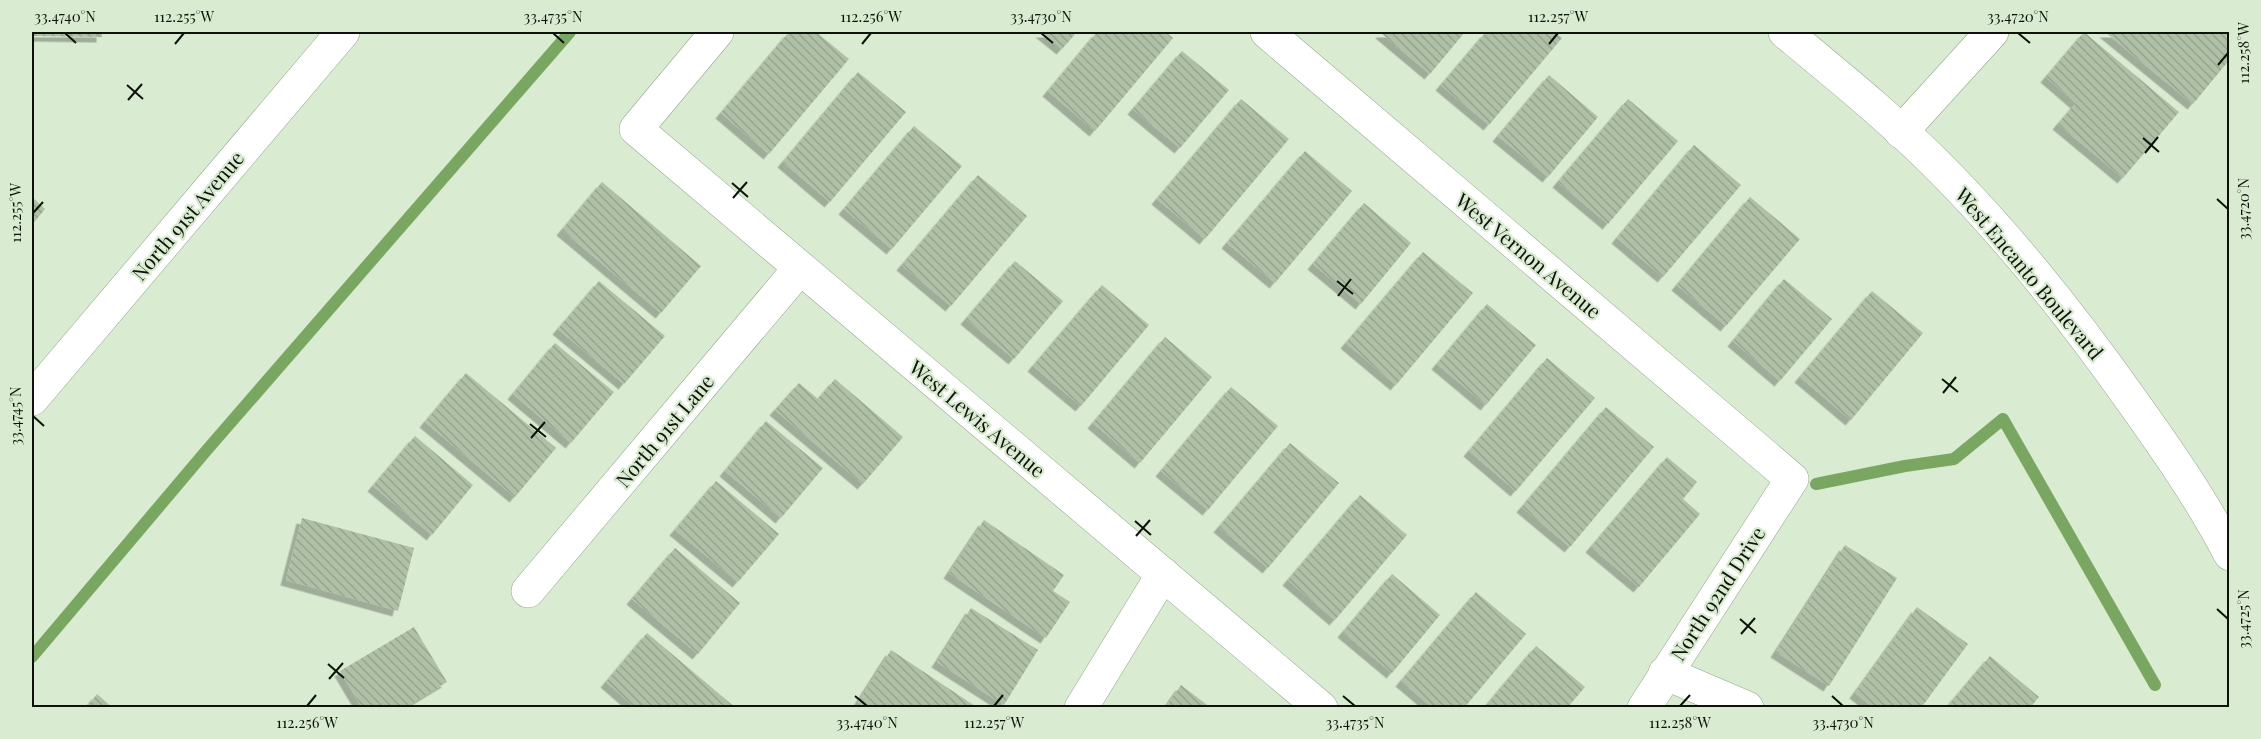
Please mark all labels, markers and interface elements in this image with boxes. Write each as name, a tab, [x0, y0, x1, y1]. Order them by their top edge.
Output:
text: 33.4740°N	[34, 6, 96, 26]
text: 112.255°W	[154, 6, 214, 26]
text: 33.4735°N	[523, 6, 583, 26]
text: 112.256°W	[840, 6, 902, 26]
text: 33.4730°N	[1010, 6, 1072, 26]
text: 112.257°W	[1528, 6, 1588, 26]
text: 33.4720°N	[1987, 6, 2049, 26]
text: 112.258°W	[2233, 22, 2253, 84]
street label: North 91st Avenue	[125, 145, 249, 285]
text: 33.4720°N	[2233, 178, 2253, 240]
street label: West Encanto Boulevard	[1949, 181, 2110, 365]
text: 112.255°W	[5, 183, 25, 243]
street label: West Vernon Avenue	[1450, 185, 1608, 324]
street label: West Lewis Avenue	[904, 352, 1052, 483]
street label: North 91st Lane	[609, 368, 719, 492]
text: 33.4745°N	[5, 386, 25, 446]
street label: North 92nd Drive	[1664, 521, 1770, 665]
text: 33.4725°N	[2233, 589, 2253, 649]
text: 112.256°W	[276, 712, 338, 732]
text: 33.4740°N	[836, 712, 898, 732]
text: 112.257°W	[964, 712, 1024, 732]
text: 33.4735°N	[1325, 712, 1385, 732]
text: 112.258°W	[1649, 712, 1711, 732]
text: 33.4730°N	[1812, 712, 1874, 732]

